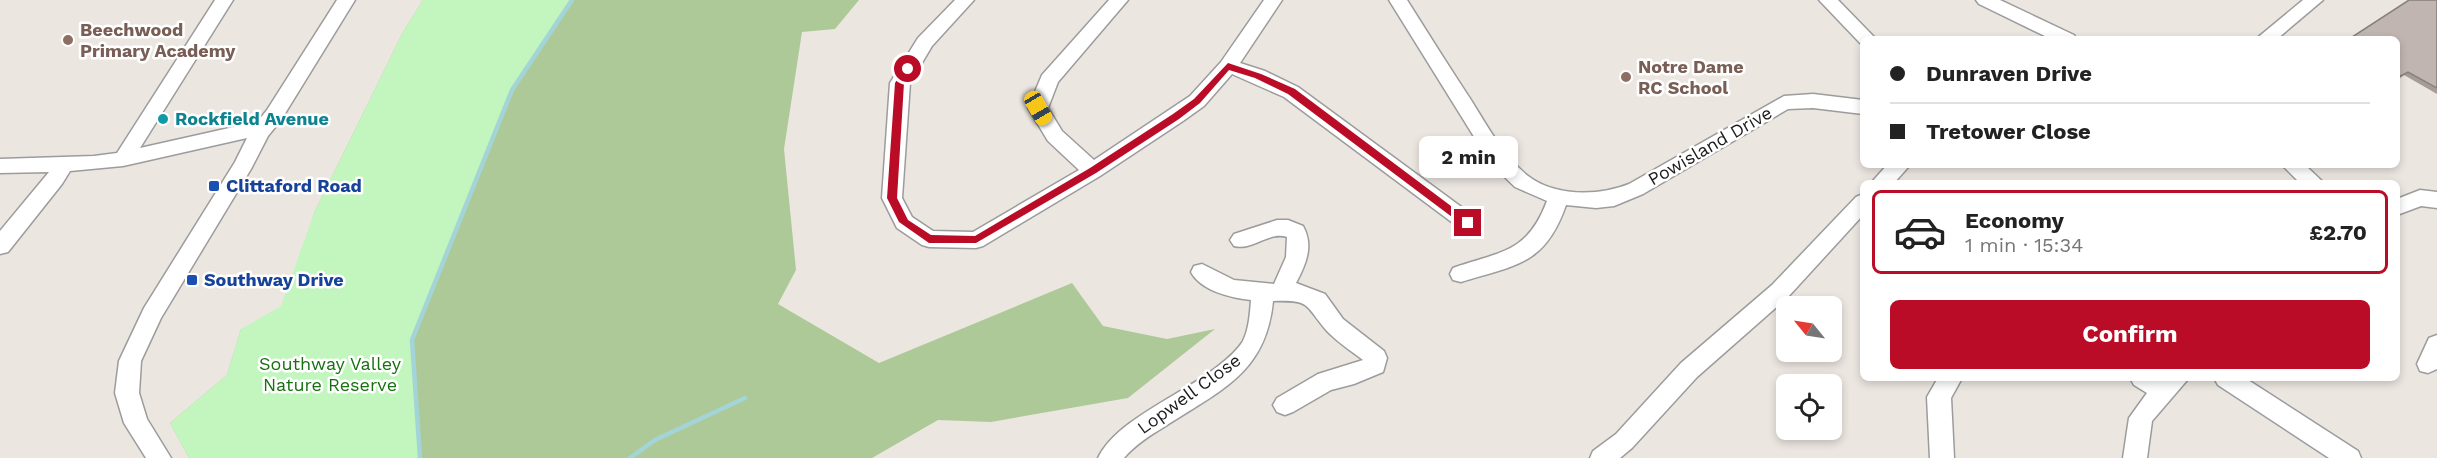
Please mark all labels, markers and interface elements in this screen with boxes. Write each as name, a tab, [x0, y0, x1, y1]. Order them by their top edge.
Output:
place label: Beechwood Primary Academy	[80, 19, 236, 61]
marker: Beechwood Primary Academy	[61, 33, 75, 47]
route start	[894, 55, 921, 82]
place label: Notre Dame RC School	[1638, 56, 1744, 98]
text: Dunraven Drive	[1926, 61, 2092, 86]
marker: Notre Dame RC School	[1619, 70, 1633, 84]
car	[1021, 88, 1055, 128]
street label: Powisland Drive	[1644, 102, 1775, 190]
place label: Rockfield Avenue	[175, 108, 329, 129]
marker: Rockfield Avenue	[156, 112, 170, 126]
text: Tretower Close	[1926, 119, 2091, 144]
callout: 2 min	[1418, 136, 1518, 178]
text: 2 min	[1441, 145, 1496, 169]
place label: Clittaford Road	[226, 175, 362, 196]
marker: Clittaford Road	[207, 179, 221, 193]
icon: car	[1893, 205, 1947, 259]
text: Economy	[1965, 208, 2064, 233]
route end	[1454, 209, 1481, 236]
text: £2.70	[2309, 220, 2367, 245]
text: 1 min · 15:34	[1965, 233, 2083, 257]
place label: Southway Drive	[204, 269, 344, 290]
marker: Southway Drive	[185, 273, 199, 287]
north arrow	[1776, 296, 1842, 362]
map controls	[1776, 296, 1842, 440]
button: Confirm	[1890, 300, 2370, 369]
street label: Lopwell Close	[1133, 349, 1244, 438]
park label: Southway Valley Nature Reserve	[259, 353, 402, 395]
button: locate	[1776, 374, 1842, 440]

